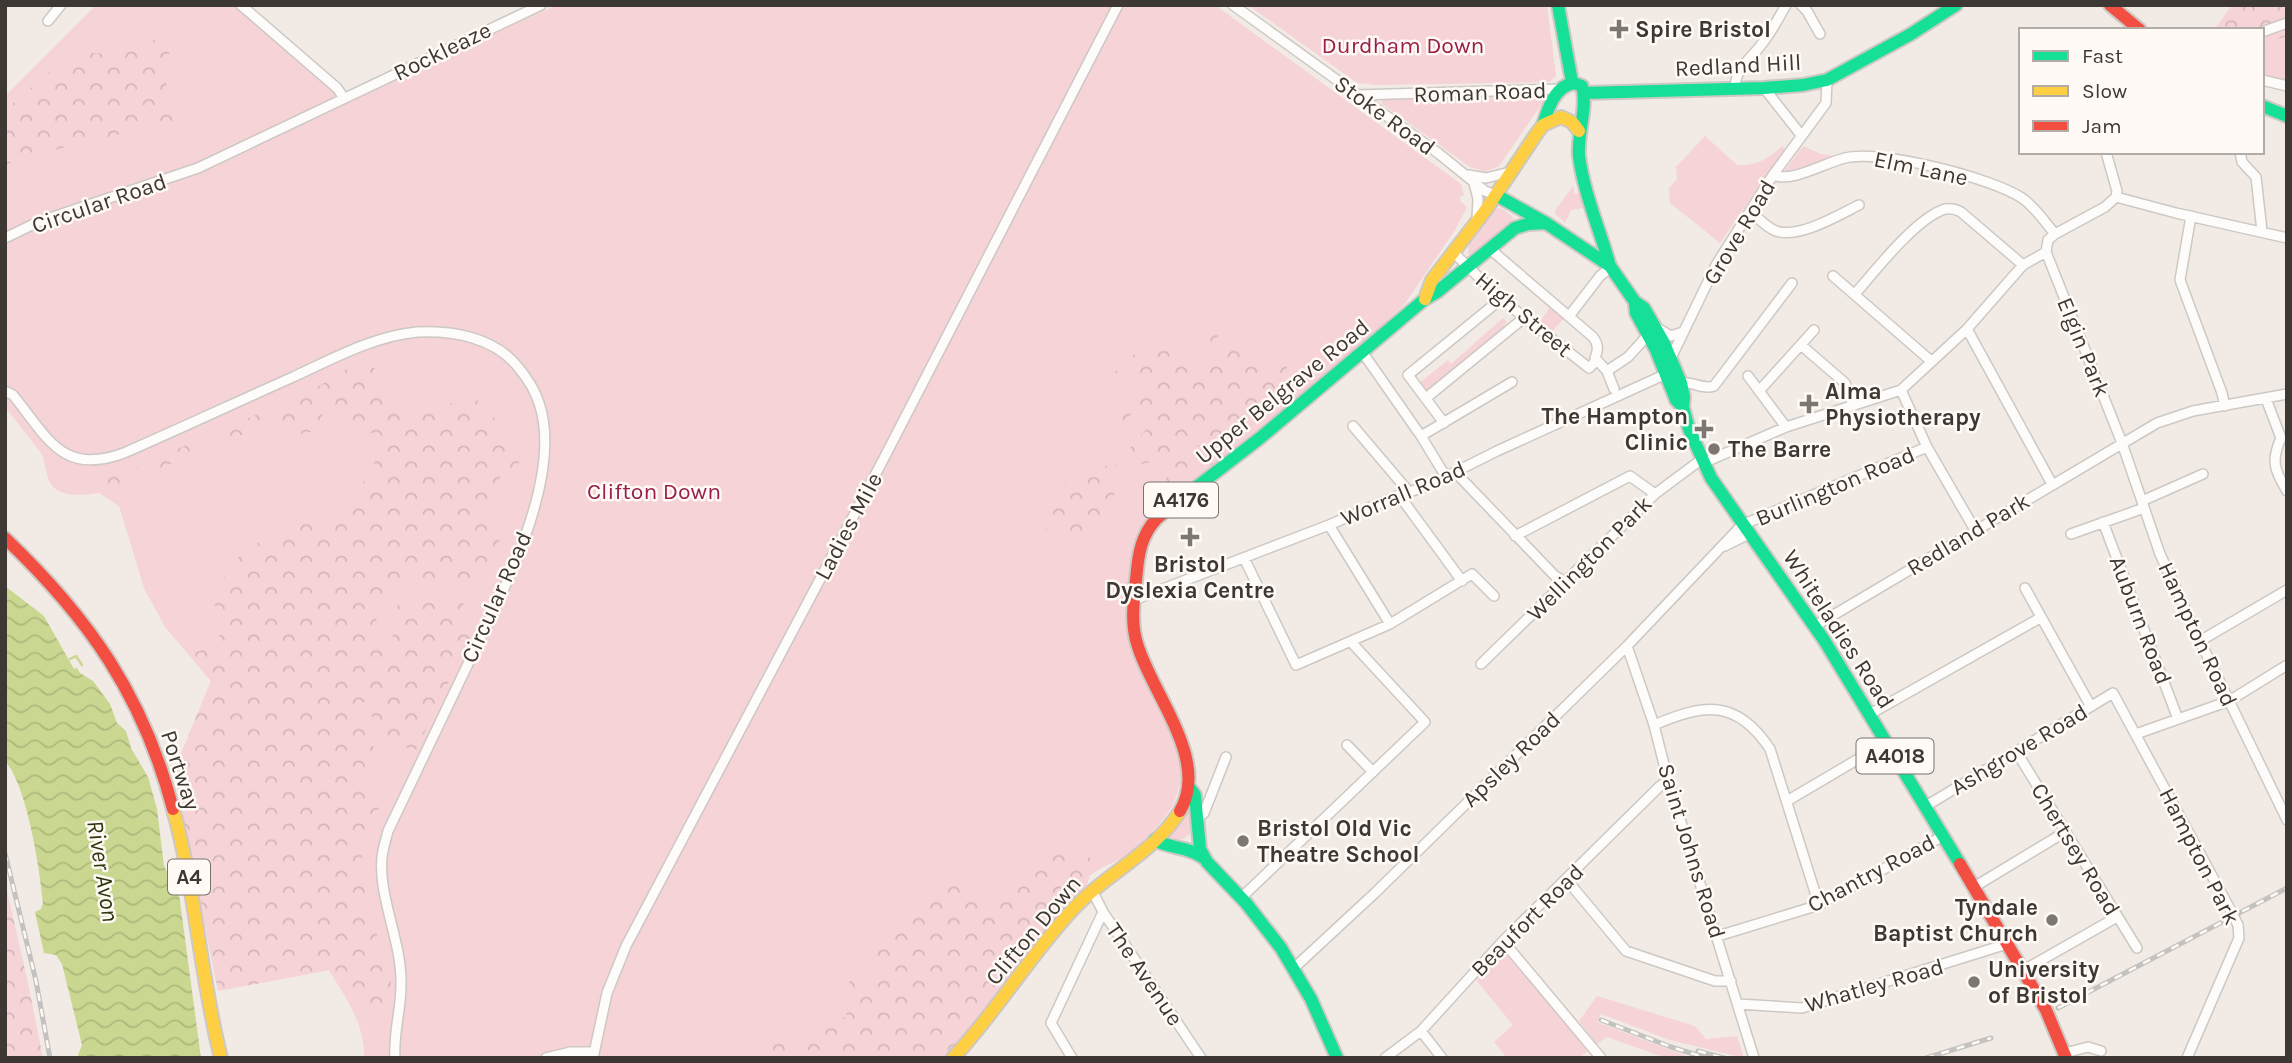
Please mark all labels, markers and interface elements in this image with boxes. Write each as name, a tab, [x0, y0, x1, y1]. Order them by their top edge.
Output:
street label: Rockleaze	[389, 16, 495, 87]
place label: Spire Bristol	[1635, 16, 1771, 43]
marker: Spire Bristol	[1609, 19, 1629, 39]
legend	[2019, 28, 2264, 154]
park label: Durdham Down	[1322, 32, 1484, 59]
text: Fast	[2082, 44, 2123, 68]
street label: Redland Hill	[1674, 49, 1802, 82]
street label: Stoke Road	[1329, 70, 1440, 161]
street label: Roman Road	[1413, 77, 1547, 108]
text: Slow	[2082, 79, 2127, 103]
text: Jam	[2082, 114, 2122, 138]
street label: Elm Lane	[1871, 145, 1970, 192]
street label: Circular Road	[28, 168, 170, 239]
street label: Grove Road	[1698, 175, 1781, 290]
street label: High Street	[1470, 266, 1578, 363]
street label: Elgin Park	[2051, 293, 2116, 401]
street label: Upper Belgrave Road	[1190, 313, 1375, 470]
place label: Alma Physiotherapy	[1825, 378, 1981, 431]
marker: Alma Physiotherapy	[1799, 394, 1819, 414]
place label: The Hampton Clinic	[1541, 403, 1688, 456]
marker: The Hampton Clinic	[1694, 419, 1714, 439]
place label: The Barre	[1728, 436, 1831, 463]
marker: The Barre	[1706, 441, 1722, 457]
street label: Burlington Road	[1752, 441, 1919, 532]
street label: Worrall Road	[1337, 455, 1470, 532]
street label: Ladies Mile	[809, 468, 888, 585]
park label: Clifton Down	[587, 478, 721, 505]
road number: A4176	[1144, 482, 1218, 518]
street label: Redland Park	[1902, 487, 2035, 582]
street label: Wellington Park	[1521, 490, 1657, 626]
street label: Circular Road	[455, 527, 537, 667]
marker: Bristol Dyslexia Centre	[1180, 527, 1200, 547]
street label: Whiteladies Road	[1777, 545, 1900, 714]
place label: Bristol Dyslexia Centre	[1105, 551, 1275, 604]
street label: Auburn Road	[2104, 552, 2177, 688]
street label: Hampton Road	[2152, 558, 2243, 711]
street label: Ashgrove Road	[1946, 698, 2093, 801]
street label: Apsley Road	[1457, 706, 1566, 813]
street label: Portway	[155, 727, 206, 814]
road number: A4018	[1856, 738, 1934, 774]
street label: Saint Johns Road	[1652, 760, 1731, 942]
street label: Chertsey Road	[2025, 778, 2126, 920]
street label: Hampton Park	[2153, 783, 2246, 929]
place label: Bristol Old Vic Theatre School	[1257, 815, 1420, 868]
water label: River Avon	[81, 818, 125, 924]
street label: Chantry Road	[1803, 829, 1940, 918]
marker: Bristol Old Vic Theatre School	[1235, 833, 1251, 849]
street label: Beaufort Road	[1465, 858, 1589, 982]
road number: A4	[168, 860, 210, 894]
street label: Clifton Down	[980, 870, 1087, 990]
place label: Tyndale Baptist Church	[1873, 894, 2038, 947]
marker: Tyndale Baptist Church	[2044, 912, 2060, 928]
street label: The Avenue	[1100, 918, 1189, 1031]
street label: Whatley Road	[1802, 953, 1947, 1018]
place label: University of Bristol	[1988, 956, 2100, 1009]
marker: University of Bristol	[1966, 974, 1982, 990]

